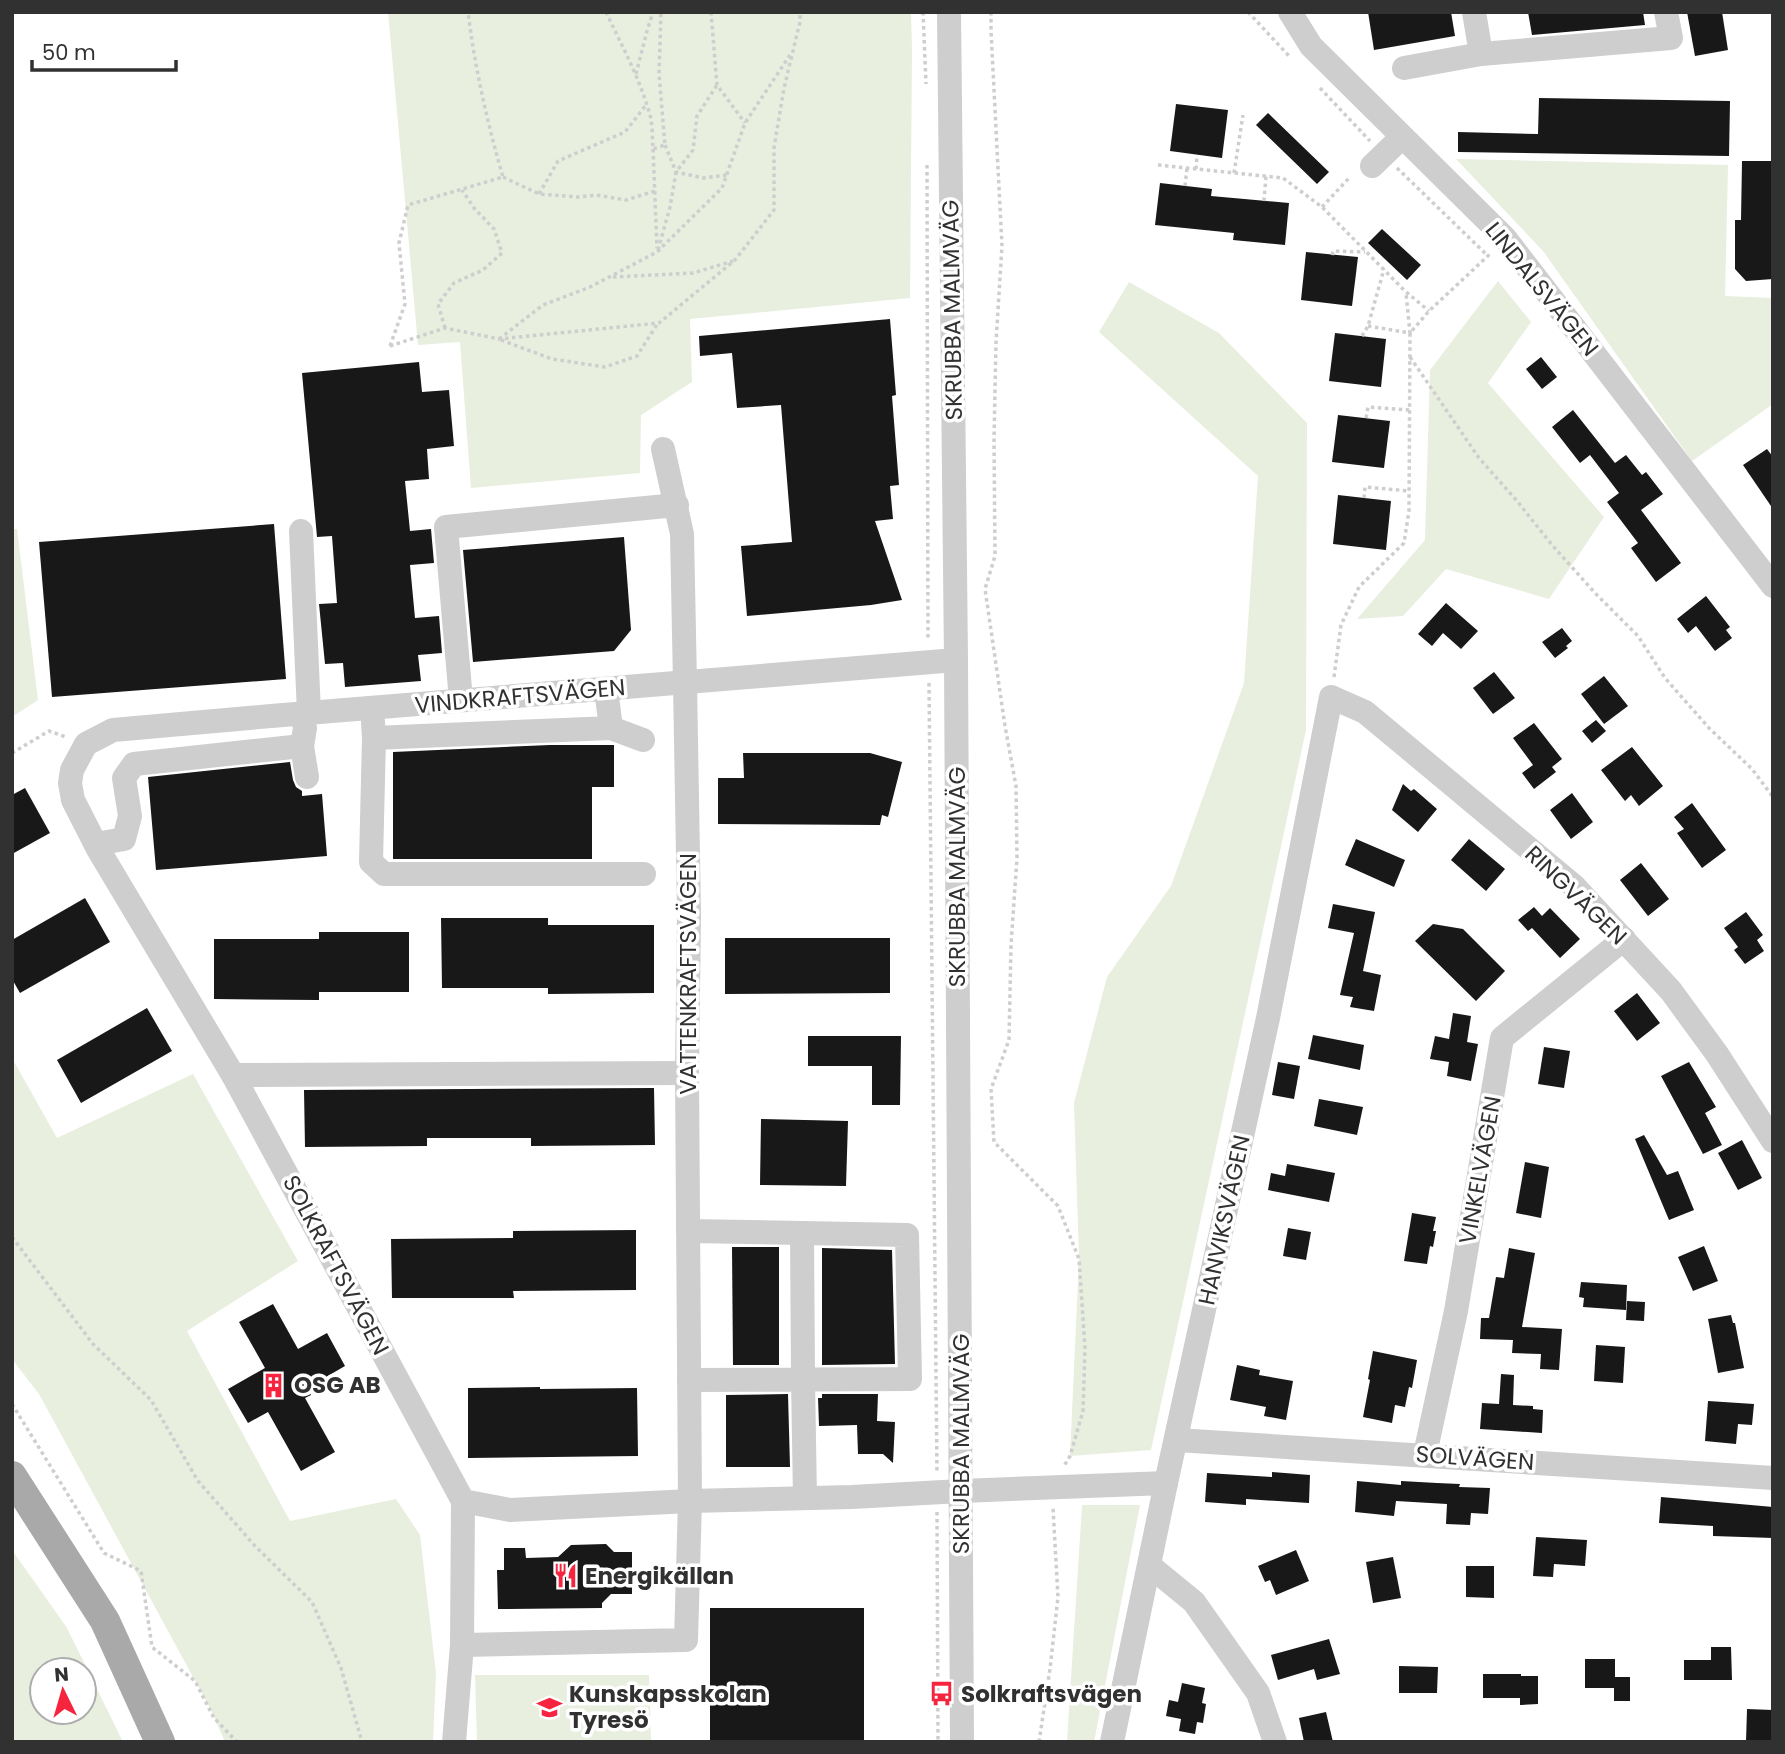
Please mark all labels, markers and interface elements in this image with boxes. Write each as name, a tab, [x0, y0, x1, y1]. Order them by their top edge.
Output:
scale bar	[32, 28, 175, 72]
text: 50 m	[42, 38, 96, 67]
street label: SKRUBBA MALMVÄG	[934, 199, 970, 421]
street label: LINDALSVÄGEN	[1478, 215, 1606, 363]
street label: VINDKRAFTSVÄGEN	[413, 671, 627, 721]
street label: SKRUBBA MALMVÄG	[941, 767, 973, 987]
street label: RINGVÄGEN	[1518, 838, 1634, 952]
street label: VATTENKRAFTSVÄGEN	[672, 853, 704, 1095]
street label: VINKELVÄGEN	[1451, 1093, 1509, 1247]
street label: HANVIKSVÄGEN	[1190, 1132, 1258, 1308]
street label: SOLKRAFTSVÄGEN	[275, 1170, 397, 1360]
street label: SKRUBBA MALMVÄG	[945, 1334, 977, 1554]
place label: OSG AB	[294, 1369, 381, 1401]
building icon: OSG AB	[260, 1371, 288, 1399]
street label: SOLVÄGEN	[1415, 1438, 1535, 1478]
place label: Energikällan	[585, 1560, 734, 1592]
restaurant icon: Energikällan	[551, 1562, 579, 1590]
north arrow	[28, 1656, 98, 1726]
text: N	[53, 1660, 70, 1689]
place label: Kunskapsskolan Tyresö	[569, 1678, 767, 1736]
place label: Solkraftsvägen	[961, 1678, 1142, 1710]
bus stop icon: Solkraftsvägen	[927, 1680, 955, 1708]
school or university icon: Kunskapsskolan Tyresö	[535, 1693, 563, 1721]

